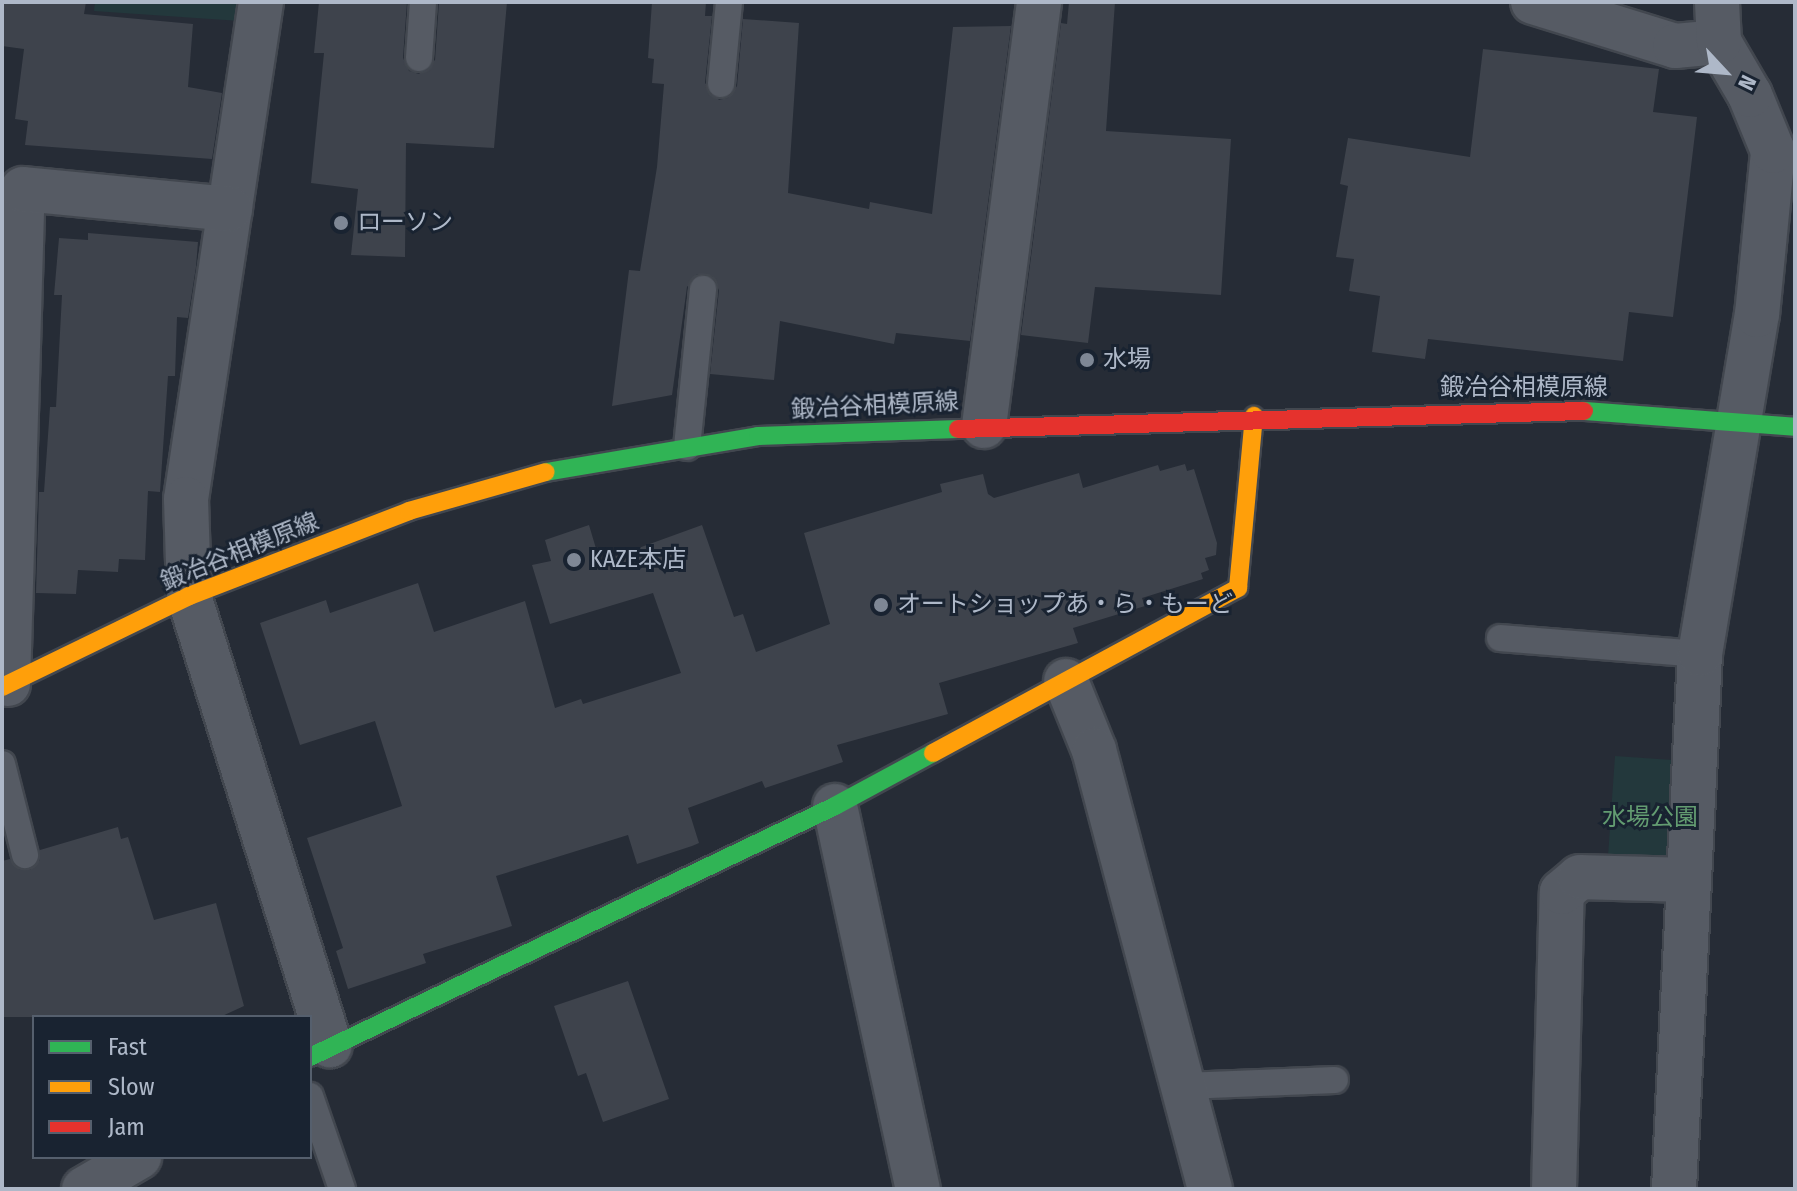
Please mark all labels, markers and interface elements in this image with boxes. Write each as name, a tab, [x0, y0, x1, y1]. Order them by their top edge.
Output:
north arrow	[1685, 32, 1765, 112]
text: N	[1732, 71, 1762, 95]
place label: ローソン	[357, 209, 453, 237]
marker: ローソン	[332, 214, 350, 232]
place label: 水場	[1103, 346, 1151, 374]
marker: 水場	[1078, 351, 1096, 369]
street label: 鍛冶谷相模原線	[1440, 374, 1608, 402]
street label: 鍛冶谷相模原線	[790, 387, 960, 425]
street label: 鍛冶谷相模原線	[157, 507, 323, 597]
place label: KAZE本店	[590, 546, 686, 574]
marker: KAZE本店	[565, 551, 583, 569]
place label: オートショップあ・ら・もーど	[897, 591, 1233, 619]
marker: オートショップあ・ら・もーど	[872, 596, 890, 614]
park label: 水場公園	[1602, 804, 1698, 832]
legend	[32, 1015, 312, 1159]
text: Fast	[108, 1033, 147, 1061]
text: Slow	[108, 1073, 154, 1101]
text: Jam	[108, 1113, 145, 1141]

